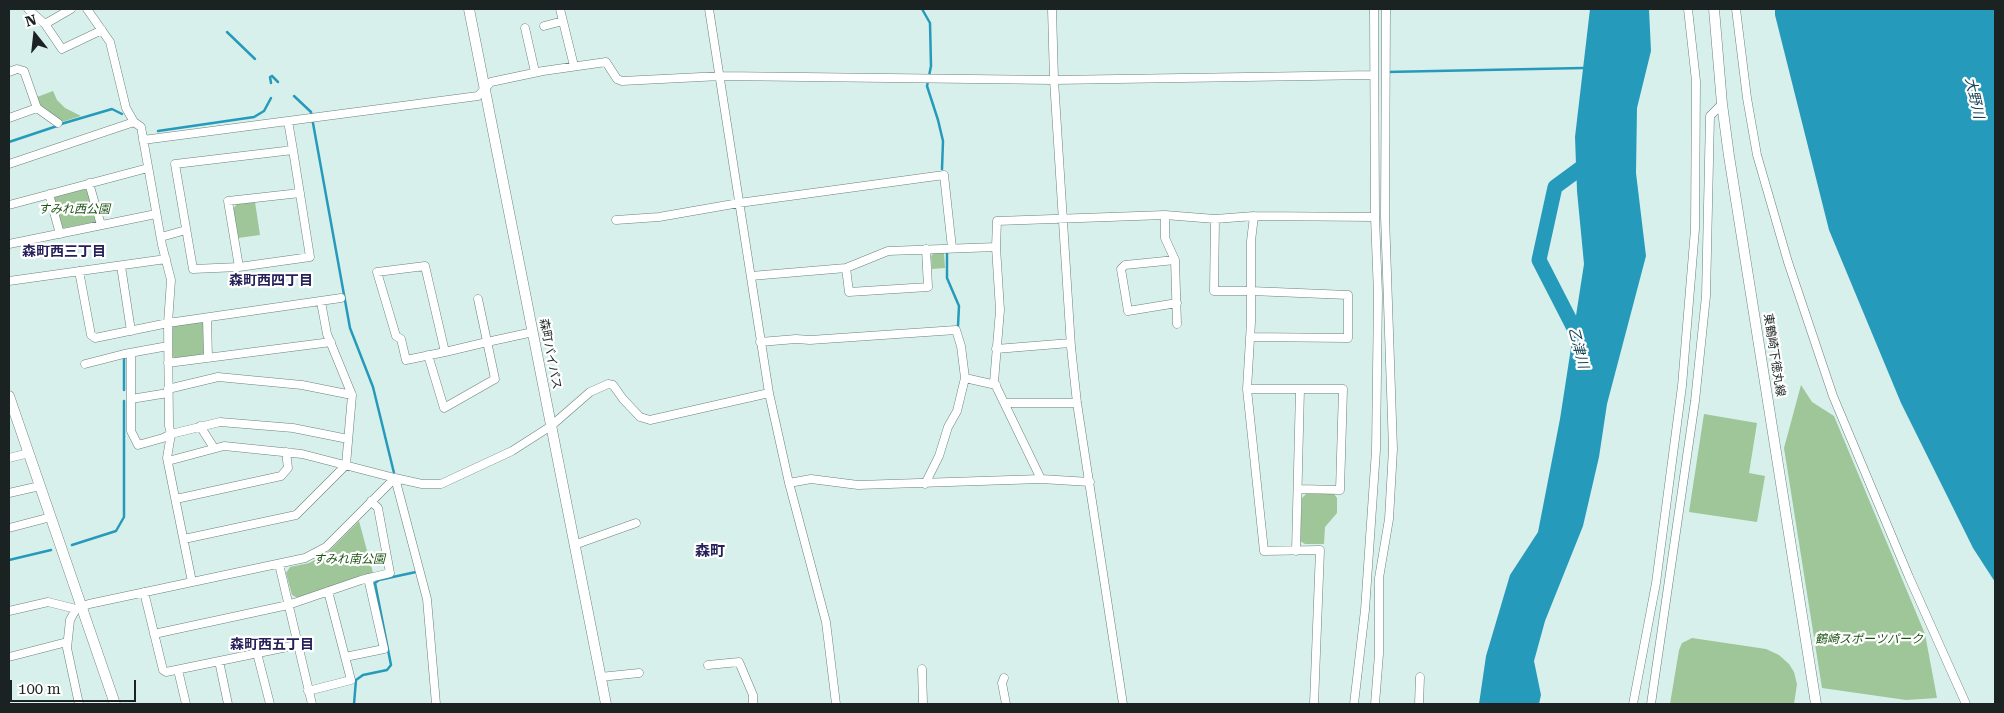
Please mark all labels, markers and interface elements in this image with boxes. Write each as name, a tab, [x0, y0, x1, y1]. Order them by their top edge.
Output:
north arrow	[10, 10, 60, 60]
text: N	[23, 11, 38, 30]
water label: 大野川	[1961, 76, 1987, 120]
park label: すみれ西公園	[38, 202, 110, 216]
district label: 森町西三丁目	[22, 244, 106, 260]
district label: 森町西四丁目	[229, 273, 313, 289]
street label: 東鶴崎下徳丸線	[1760, 312, 1788, 398]
street label: 森町バイパス	[536, 317, 564, 391]
water label: 乙津川	[1564, 326, 1592, 370]
district label: 森町	[695, 543, 725, 561]
park label: すみれ南公園	[313, 552, 385, 566]
park label: 鶴崎スポーツパーク	[1815, 632, 1923, 646]
district label: 森町西五丁目	[230, 637, 314, 653]
scale bar	[12, 670, 139, 702]
text: 100 m	[18, 680, 61, 698]

